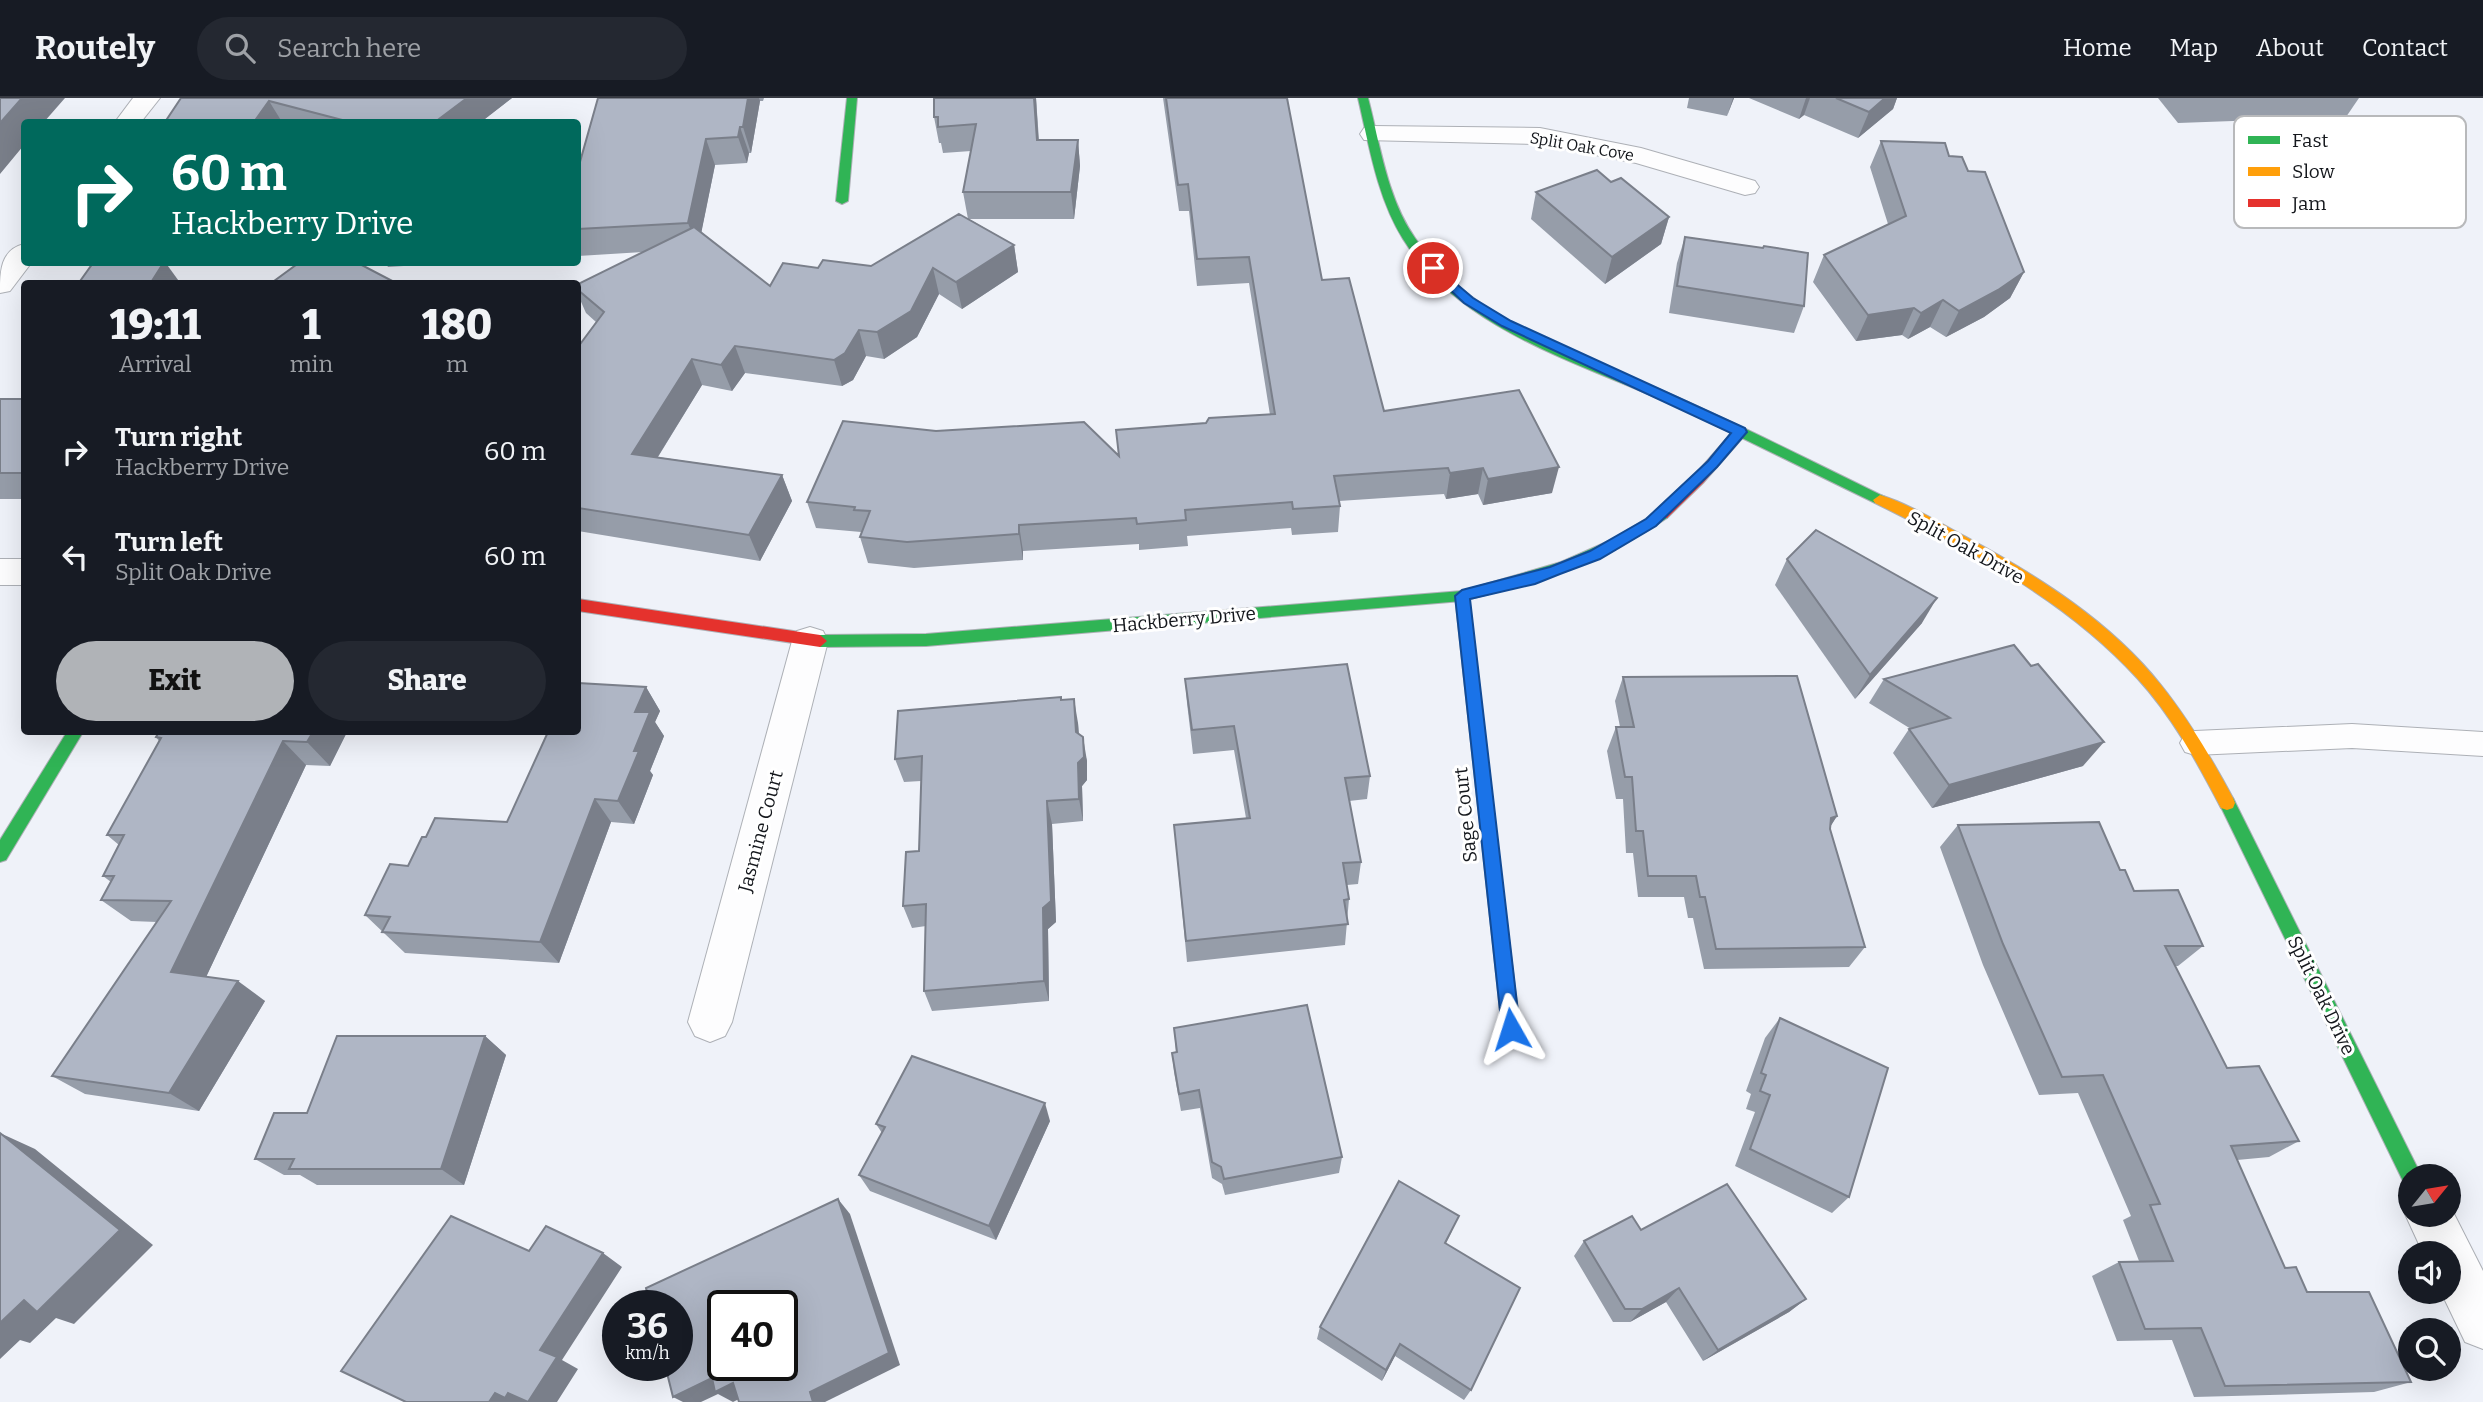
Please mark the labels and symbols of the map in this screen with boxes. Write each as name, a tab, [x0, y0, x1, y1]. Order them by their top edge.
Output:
legend	[2234, 116, 2466, 228]
street label: Split Oak Cove	[1528, 128, 1635, 165]
text: Fast	[2292, 129, 2329, 152]
text: Slow	[2292, 160, 2335, 183]
text: Jam	[2291, 192, 2326, 215]
pin	[1403, 238, 1463, 298]
street label: Split Oak Drive	[1904, 506, 2028, 589]
street label: Hackberry Drive	[1111, 602, 1257, 637]
street label: Sage Court	[1449, 766, 1482, 864]
street label: Jasmine Court	[733, 768, 788, 895]
street label: Split Oak Drive	[2283, 932, 2360, 1058]
position arrow	[1474, 992, 1548, 1066]
north arrow	[2398, 1164, 2460, 1227]
speed limit sign: 40	[707, 1290, 798, 1381]

